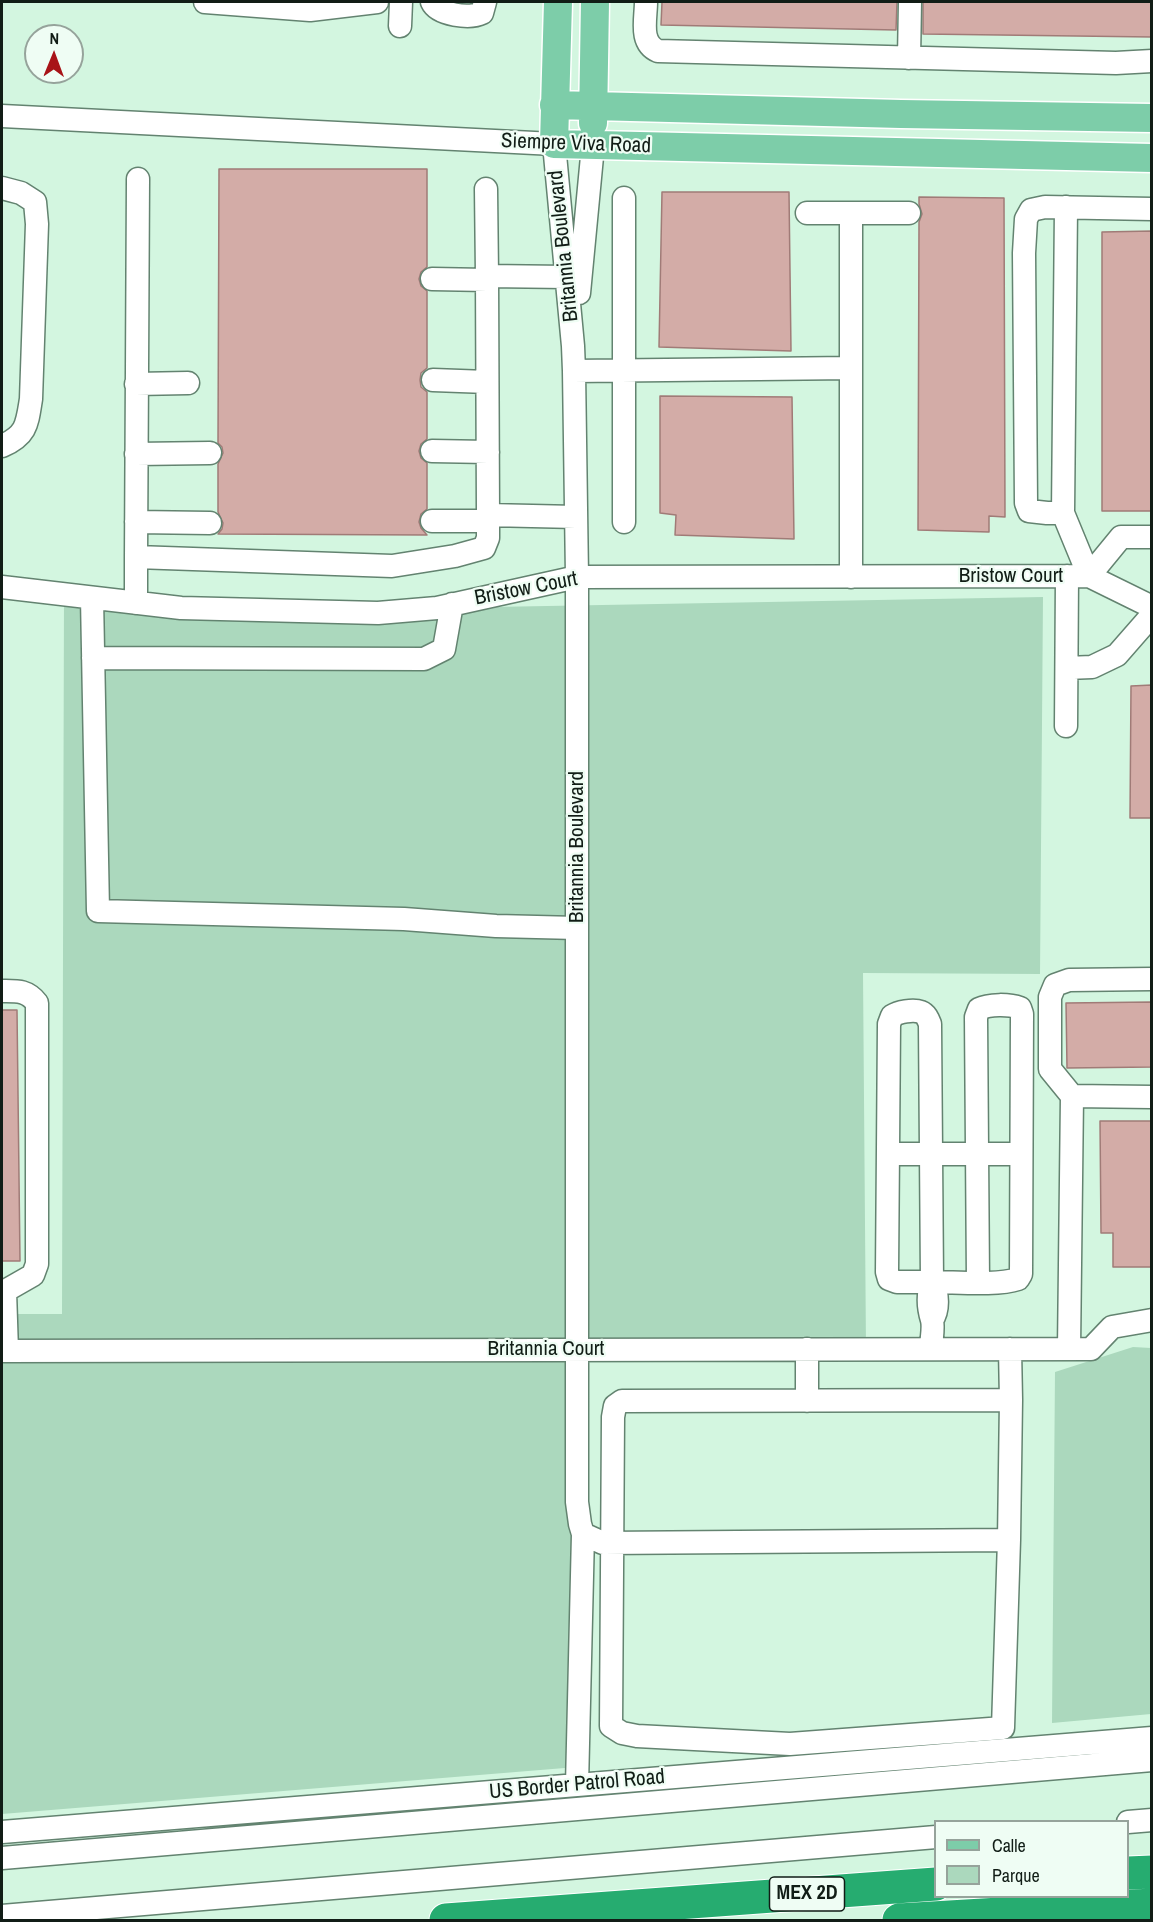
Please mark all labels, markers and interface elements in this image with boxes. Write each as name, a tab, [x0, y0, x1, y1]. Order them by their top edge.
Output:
north arrow	[24, 24, 84, 84]
text: N	[49, 27, 59, 49]
street label: Siempre Viva Road	[501, 129, 651, 159]
street label: Britannia Boulevard	[544, 169, 584, 323]
street label: Bristow Court	[959, 563, 1063, 589]
street label: Bristow Court	[472, 567, 580, 611]
street label: Britannia Boulevard	[564, 771, 590, 923]
street label: Britannia Court	[488, 1336, 604, 1362]
street label: US Border Patrol Road	[488, 1765, 666, 1805]
legend	[934, 1820, 1129, 1898]
text: Calle	[992, 1833, 1026, 1858]
text: Parque	[992, 1863, 1040, 1888]
road number: MEX 2D	[770, 1877, 844, 1911]

